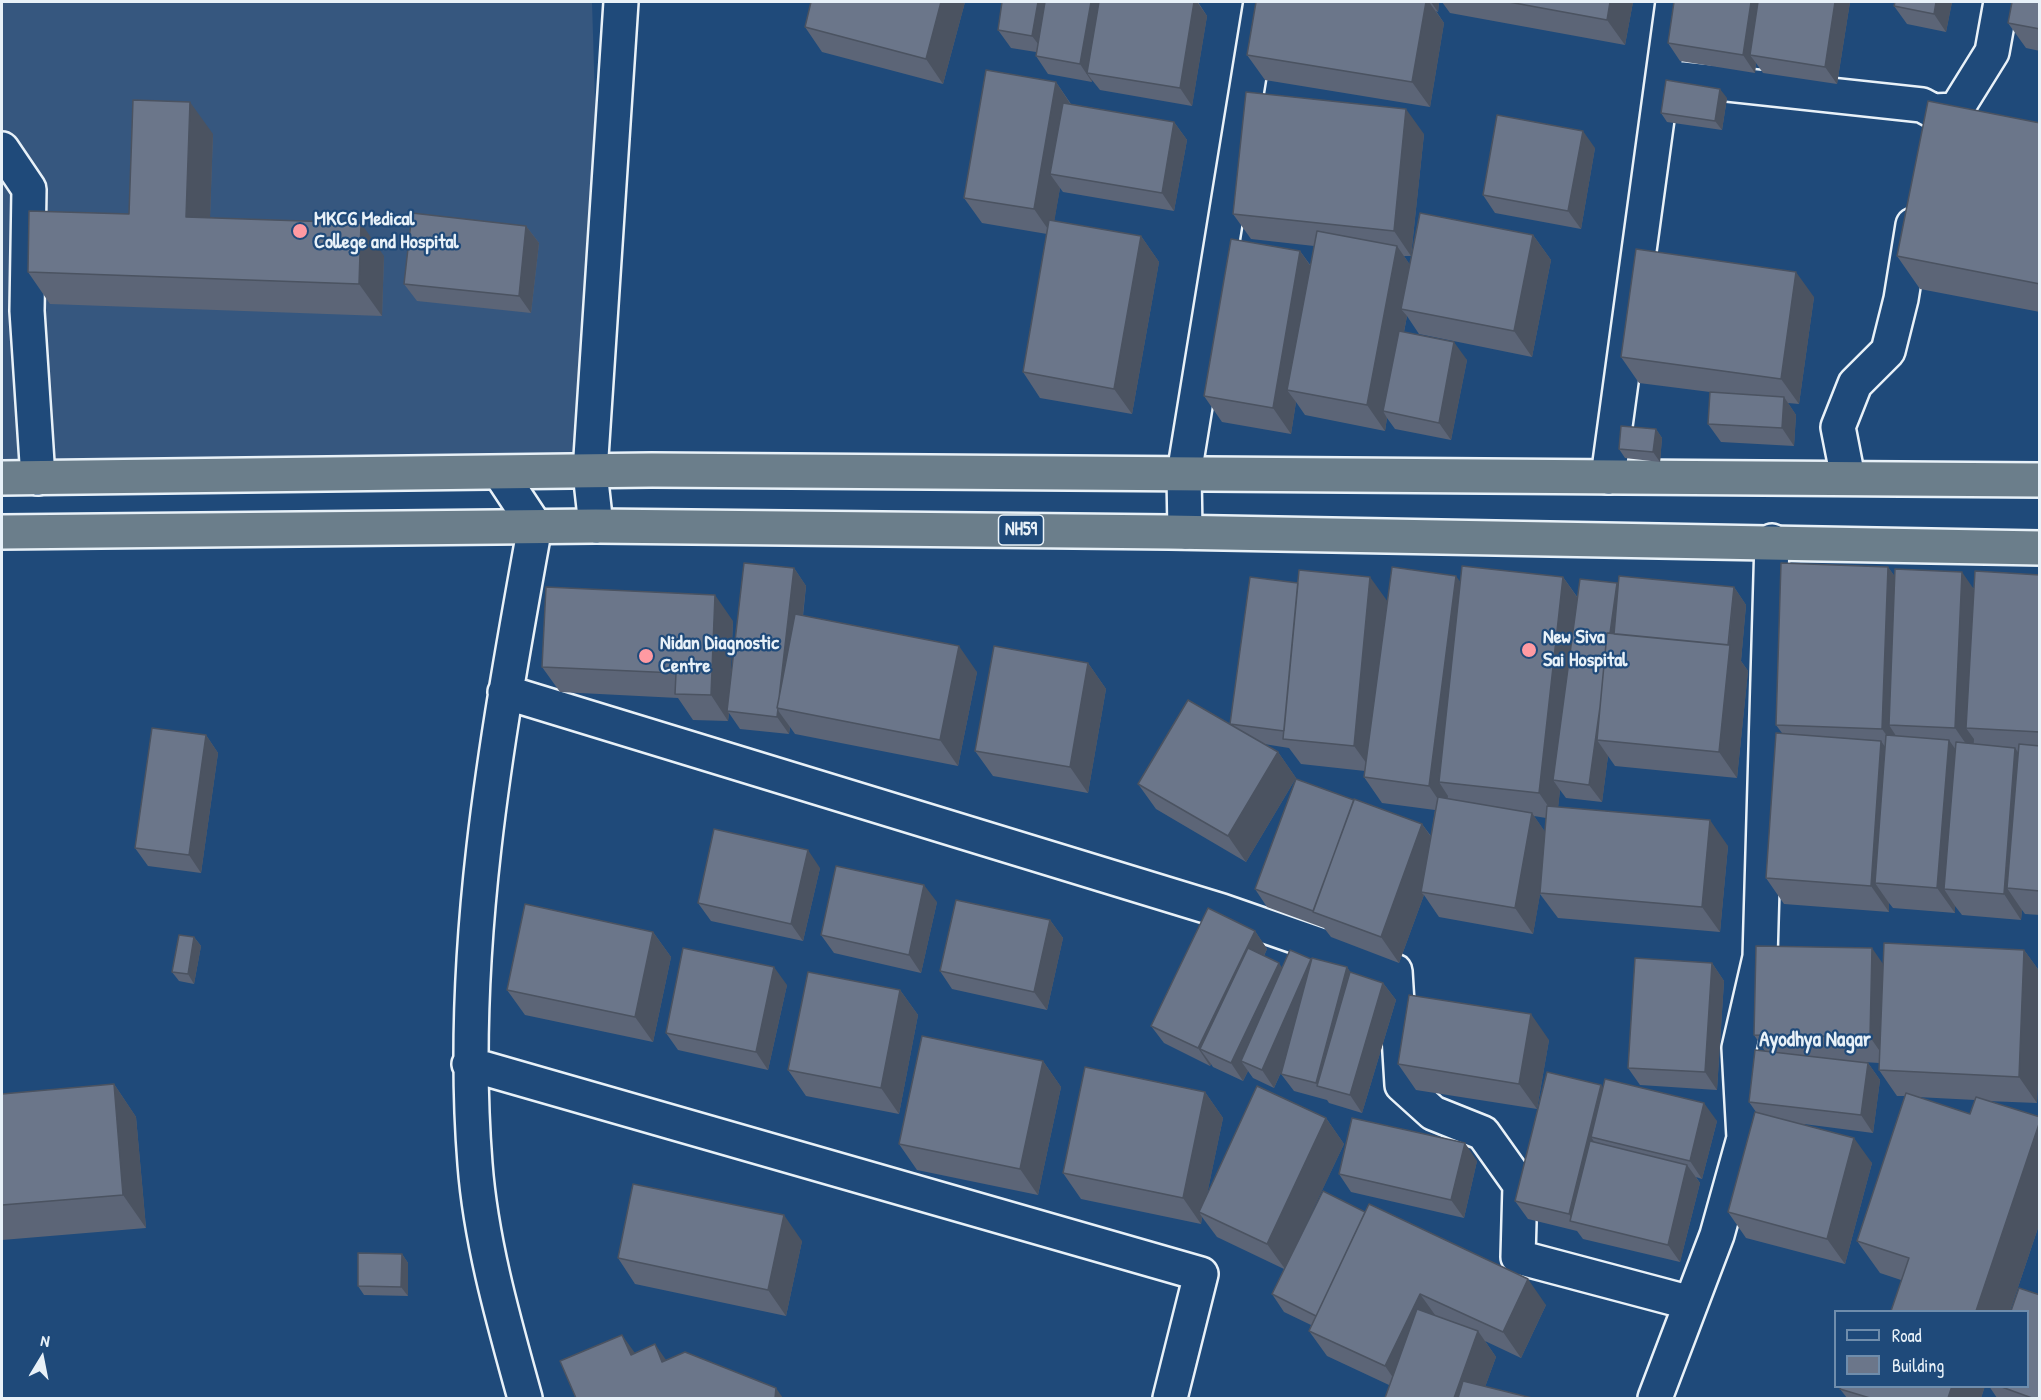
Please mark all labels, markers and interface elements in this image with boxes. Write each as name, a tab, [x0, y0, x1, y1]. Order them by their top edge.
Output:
place label: MKCG Medical College and Hospital	[314, 208, 459, 255]
marker: MKCG Medical College and Hospital	[291, 222, 309, 240]
road number: NH59	[998, 515, 1044, 545]
place label: New Siva Sai Hospital	[1543, 626, 1627, 673]
place label: Nidan Diagnostic Centre	[660, 632, 779, 679]
marker: New Siva Sai Hospital	[1520, 641, 1538, 659]
marker: Nidan Diagnostic Centre	[637, 647, 655, 665]
district label: Ayodhya Nagar	[1759, 1027, 1871, 1053]
legend	[1834, 1310, 2029, 1388]
text: Road	[1892, 1323, 1922, 1348]
north arrow	[12, 1328, 72, 1388]
text: N	[39, 1329, 51, 1352]
text: Building	[1892, 1353, 1944, 1378]

